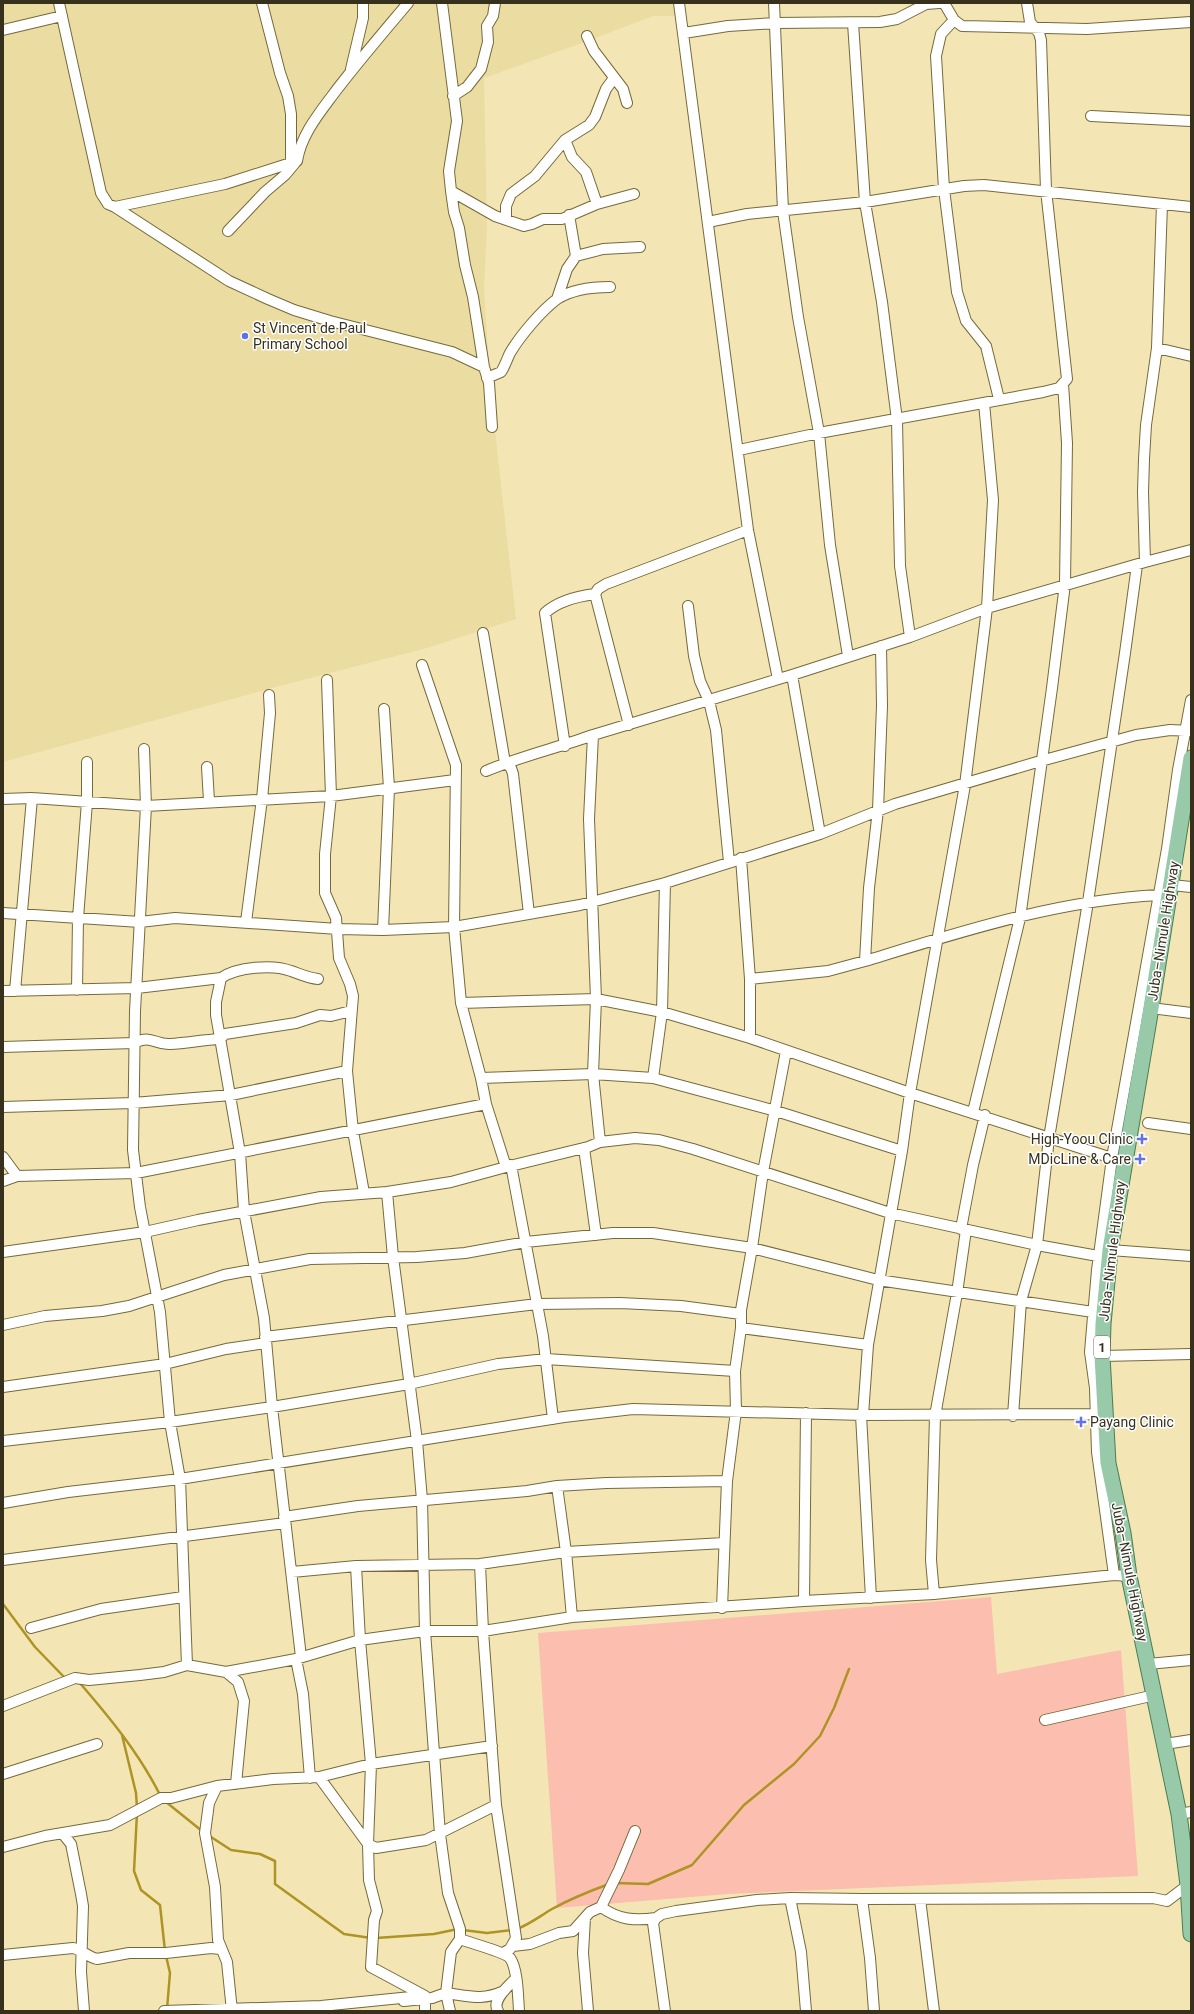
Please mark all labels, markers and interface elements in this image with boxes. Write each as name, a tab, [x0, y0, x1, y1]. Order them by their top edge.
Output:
place label: St Vincent de Paul Primary School	[253, 320, 366, 352]
marker: St Vincent de Paul Primary School	[240, 331, 250, 341]
street label: Juba–Nimule Highway	[1144, 860, 1182, 1002]
place label: High-Yoou Clinic	[1031, 1131, 1133, 1147]
marker: High-Yoou Clinic	[1136, 1133, 1148, 1145]
place label: MDicLine & Care	[1028, 1151, 1131, 1167]
marker: MDicLine & Care	[1134, 1153, 1146, 1165]
street label: Juba–Nimule Highway	[1095, 1179, 1129, 1322]
road number: 1	[1094, 1336, 1110, 1358]
place label: Payang Clinic	[1090, 1414, 1174, 1430]
marker: Payang Clinic	[1075, 1416, 1087, 1428]
street label: Juba–Nimule Highway	[1109, 1501, 1151, 1643]

